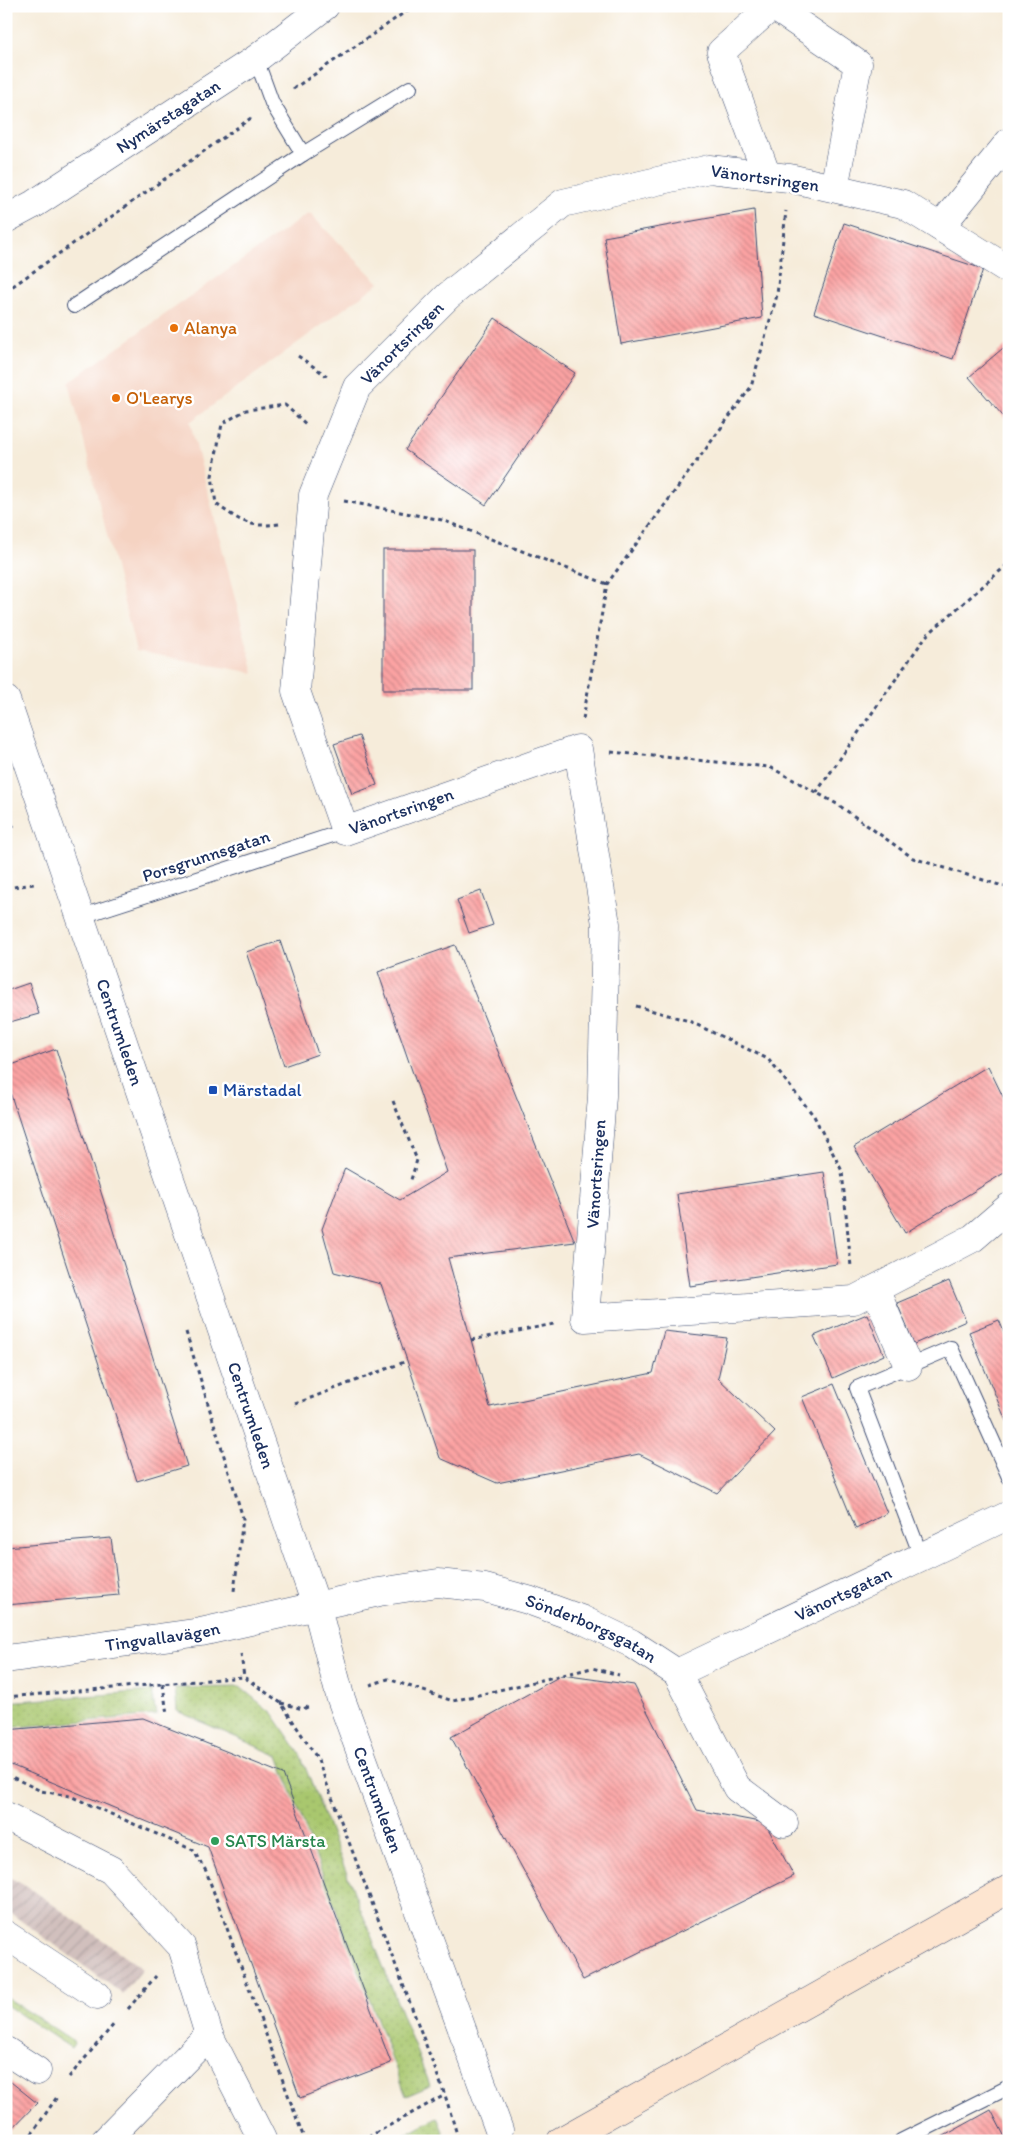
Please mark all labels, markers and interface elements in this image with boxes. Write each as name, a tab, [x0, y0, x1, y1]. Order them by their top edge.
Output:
street label: Nymärstagatan	[112, 74, 225, 158]
street label: Vänortsringen	[709, 160, 821, 197]
street label: Vänortsringen	[356, 296, 449, 389]
place label: Alanya	[184, 317, 237, 339]
marker: Alanya	[168, 322, 180, 334]
place label: O'Learys	[126, 387, 193, 409]
marker: O'Learys	[110, 392, 122, 404]
street label: Vänortsringen	[346, 783, 457, 840]
street label: Porsgrunnsgatan	[139, 825, 273, 887]
street label: Centrumleden	[91, 976, 148, 1088]
place label: Märstadal	[223, 1079, 302, 1101]
marker: Märstadal	[207, 1084, 219, 1096]
street label: Vänortsringen	[581, 1118, 611, 1229]
street label: Centrumleden	[222, 1359, 279, 1472]
street label: Vänortsgatan	[791, 1562, 895, 1626]
street label: Sönderborgsgatan	[522, 1589, 661, 1668]
street label: Tingvallavägen	[104, 1617, 222, 1656]
street label: Centrumleden	[348, 1743, 407, 1856]
place label: SATS Märsta	[225, 1830, 326, 1852]
marker: SATS Märsta	[209, 1835, 221, 1847]

